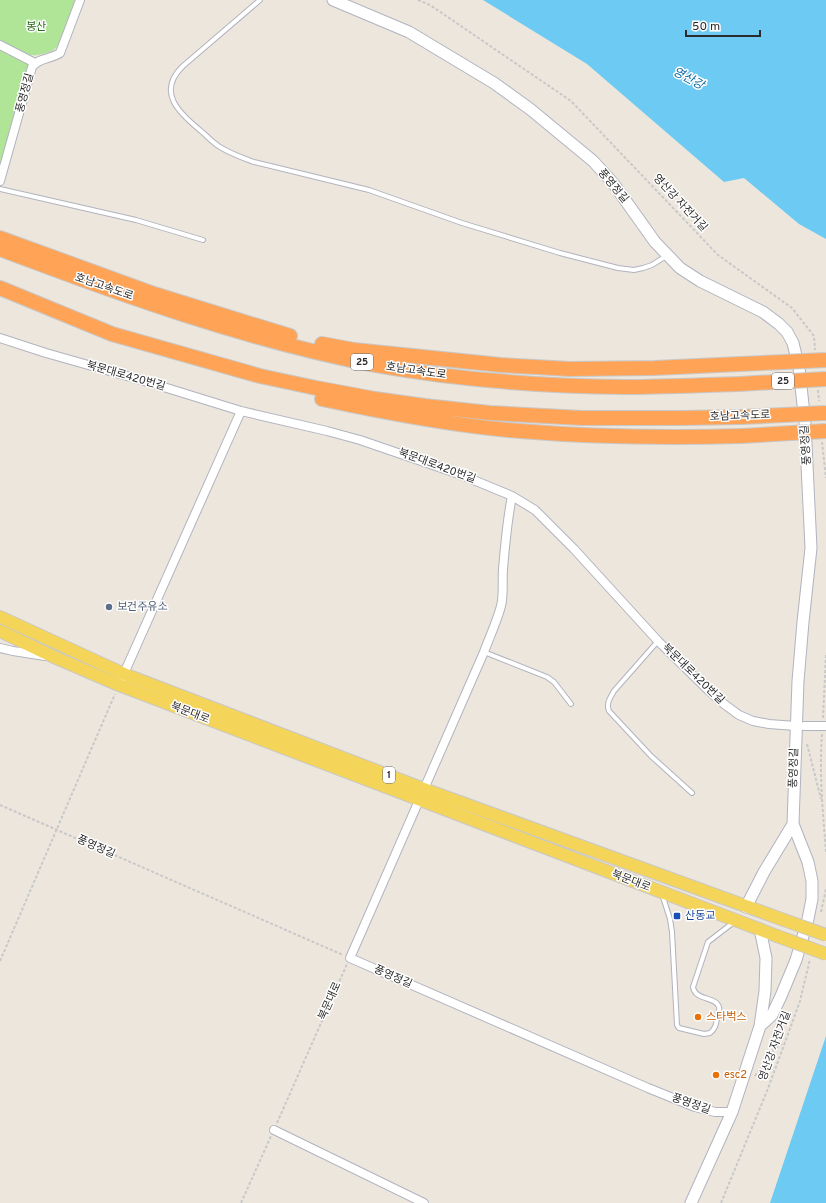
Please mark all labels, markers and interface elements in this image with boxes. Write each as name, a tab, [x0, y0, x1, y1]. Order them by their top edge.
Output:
scale bar	[686, 12, 760, 38]
text: 50 m	[692, 19, 720, 35]
park label: 봉산	[26, 20, 46, 34]
water label: 영산강	[670, 64, 708, 95]
street label: 풍영정길	[13, 72, 37, 114]
street label: 풍영정길	[595, 166, 631, 206]
street label: 영산강 자전거길	[650, 171, 710, 235]
street label: 호남고속도로	[73, 270, 135, 304]
road number: 25	[351, 354, 373, 370]
street label: 북문대로420번길	[85, 358, 167, 394]
street label: 호남고속도로	[385, 360, 447, 382]
road number: 25	[772, 373, 794, 389]
street label: 호남고속도로	[709, 408, 771, 424]
street label: 풍영정길	[798, 424, 814, 466]
street label: 북문대로420번길	[396, 446, 478, 486]
place label: 보건주유소	[117, 600, 168, 614]
marker: 보건주유소	[104, 602, 114, 612]
street label: 북문대로420번길	[659, 641, 727, 707]
street label: 북문대로	[169, 699, 211, 727]
street label: 풍영정길	[786, 748, 802, 788]
road number: 1	[383, 767, 395, 783]
street label: 풍영정길	[75, 832, 117, 862]
street label: 북문대로	[610, 867, 652, 895]
place label: 산동교	[685, 909, 715, 923]
marker: 산동교	[672, 911, 682, 921]
street label: 풍영정길	[372, 962, 414, 992]
street label: 북문대로	[315, 980, 345, 1022]
street label: 영산강 자전거길	[756, 1009, 794, 1083]
place label: 스타벅스	[706, 1010, 746, 1024]
marker: 스타벅스	[693, 1012, 703, 1022]
place label: esc2	[724, 1068, 747, 1082]
marker: esc2	[711, 1070, 721, 1080]
street label: 풍영정길	[670, 1091, 712, 1117]

